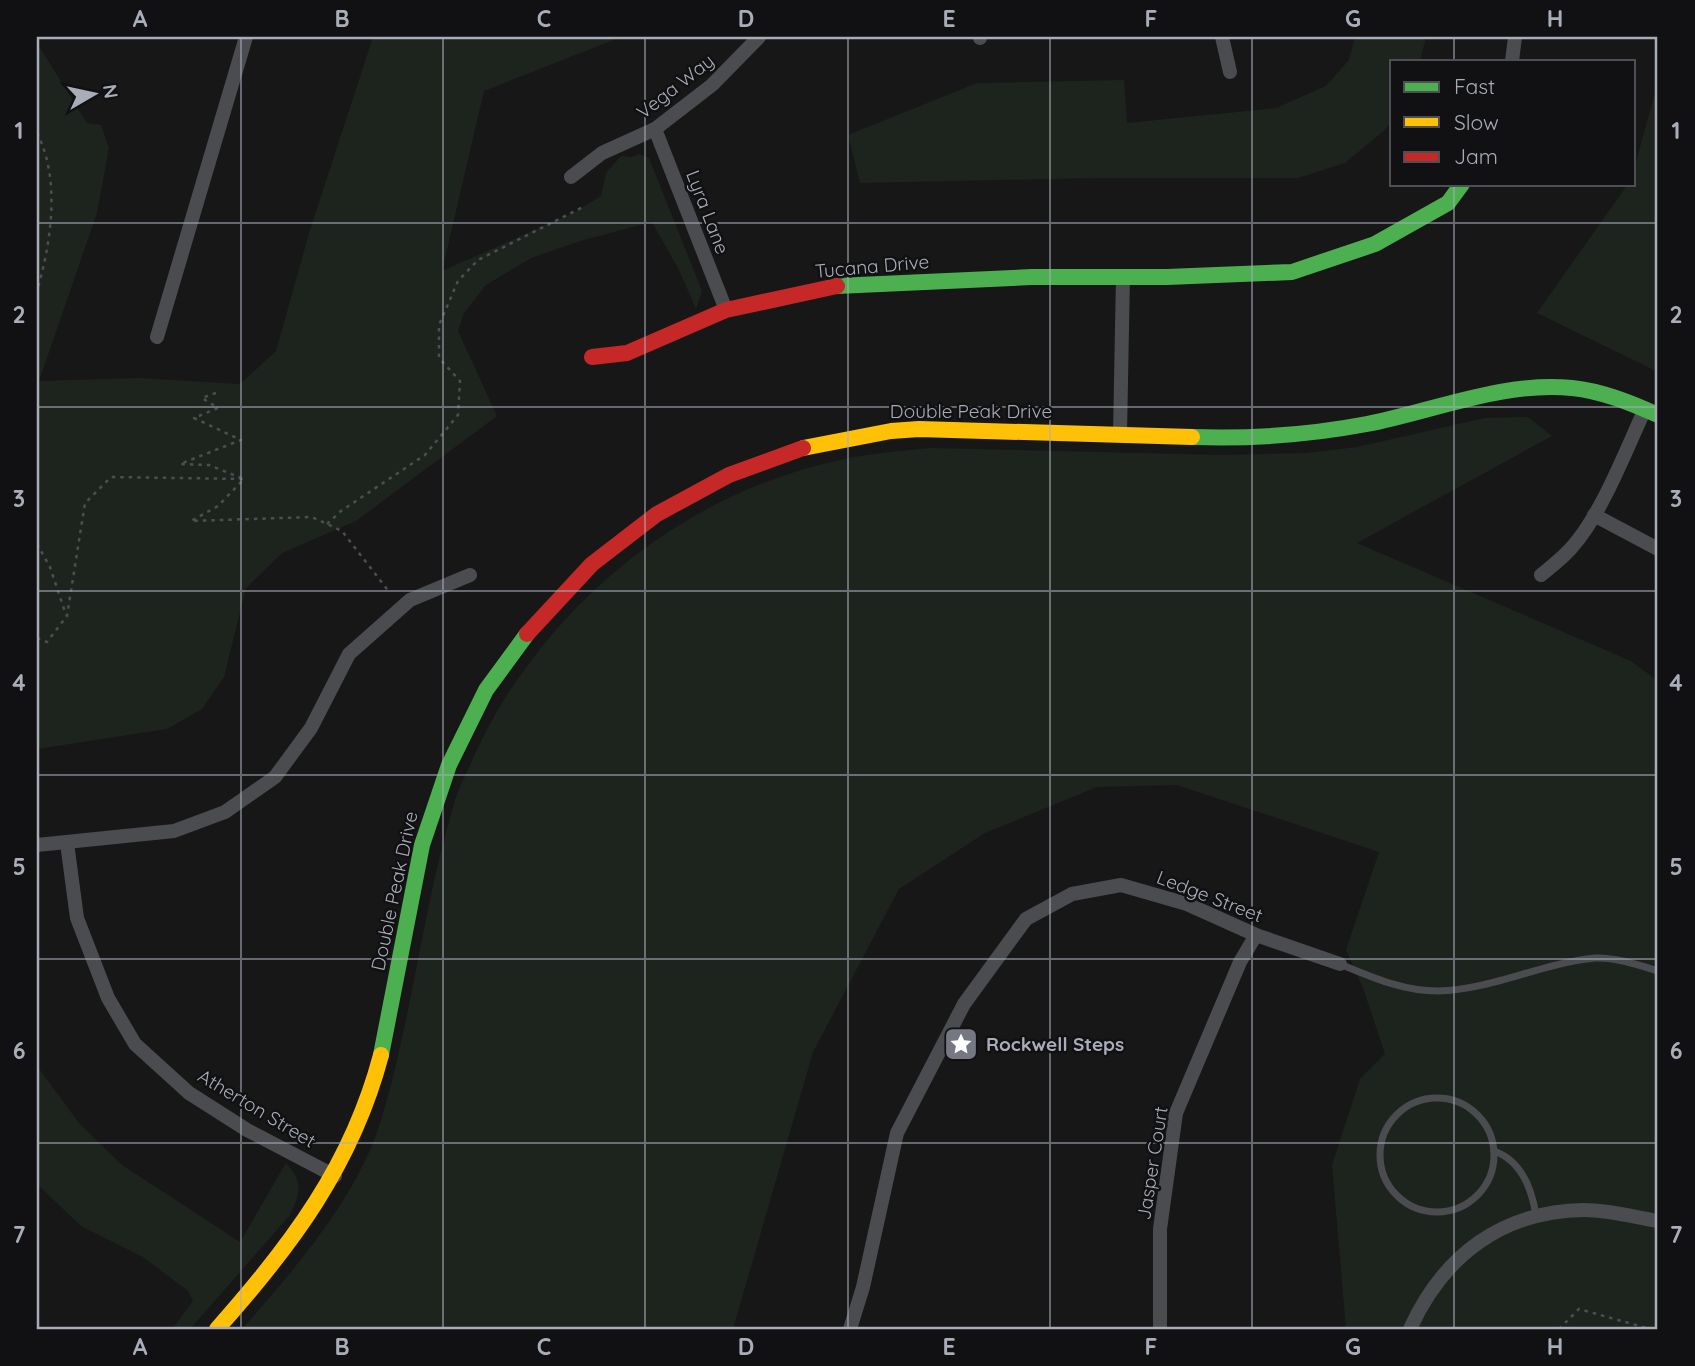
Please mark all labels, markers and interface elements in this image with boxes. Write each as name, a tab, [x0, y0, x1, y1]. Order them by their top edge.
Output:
text: A	[133, 4, 148, 33]
text: B	[334, 4, 350, 33]
text: C	[537, 4, 551, 33]
text: D	[738, 4, 754, 33]
text: E	[942, 4, 956, 33]
text: F	[1145, 4, 1157, 33]
text: G	[1345, 4, 1361, 33]
text: H	[1547, 4, 1563, 33]
street label: Vega Way	[631, 48, 719, 124]
north arrow	[60, 60, 130, 130]
legend	[1390, 60, 1636, 186]
text: Fast	[1454, 73, 1495, 99]
text: N	[98, 83, 124, 100]
text: Slow	[1454, 109, 1499, 135]
text: 1	[15, 116, 23, 145]
text: 1	[1672, 116, 1680, 145]
text: Jam	[1454, 143, 1498, 169]
street label: Lyra Lane	[681, 167, 735, 257]
street label: Tucana Drive	[814, 249, 930, 283]
text: 2	[12, 300, 26, 329]
text: 2	[1669, 300, 1683, 329]
street label: Double Peak Drive	[890, 399, 1052, 423]
text: 3	[13, 484, 25, 513]
text: 3	[1670, 484, 1682, 513]
text: 4	[12, 668, 26, 697]
text: 4	[1669, 668, 1683, 697]
street label: Double Peak Drive	[365, 809, 423, 973]
text: 5	[12, 852, 26, 881]
text: 5	[1669, 852, 1683, 881]
street label: Ledge Street	[1154, 865, 1266, 927]
place icon: Rockwell Steps	[942, 1025, 980, 1063]
place label: Rockwell Steps	[986, 1032, 1124, 1056]
text: 6	[13, 1036, 25, 1065]
text: 6	[1670, 1036, 1682, 1065]
street label: Atherton Street	[194, 1063, 320, 1153]
street label: Jasper Court	[1131, 1105, 1173, 1221]
text: 7	[13, 1220, 26, 1249]
text: 7	[1670, 1220, 1683, 1249]
text: A	[133, 1332, 148, 1361]
text: B	[334, 1332, 350, 1361]
text: C	[537, 1332, 551, 1361]
text: D	[738, 1332, 754, 1361]
text: E	[942, 1332, 956, 1361]
text: F	[1145, 1332, 1157, 1361]
text: G	[1345, 1332, 1361, 1361]
text: H	[1547, 1332, 1563, 1361]

